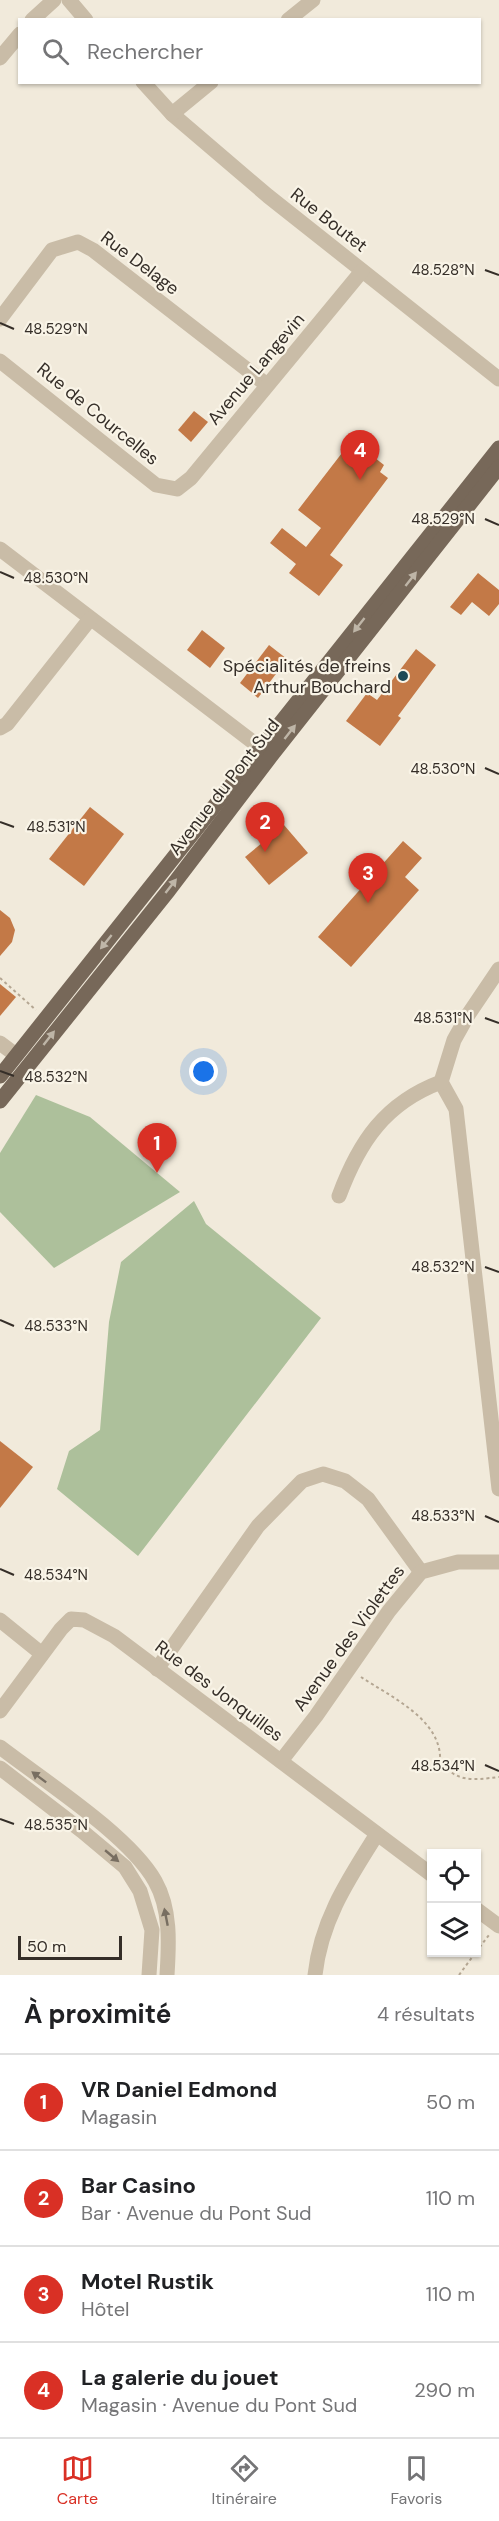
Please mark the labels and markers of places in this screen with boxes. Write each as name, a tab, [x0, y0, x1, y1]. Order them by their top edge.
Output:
pin: 4	[340, 430, 380, 480]
place label: Spécialités de freins Arthur Bouchard	[223, 654, 391, 699]
marker: Spécialités de freins Arthur Bouchard	[396, 669, 410, 683]
pin: 2	[246, 802, 284, 852]
pin: 3	[348, 854, 388, 903]
pin: 1	[138, 1124, 176, 1173]

